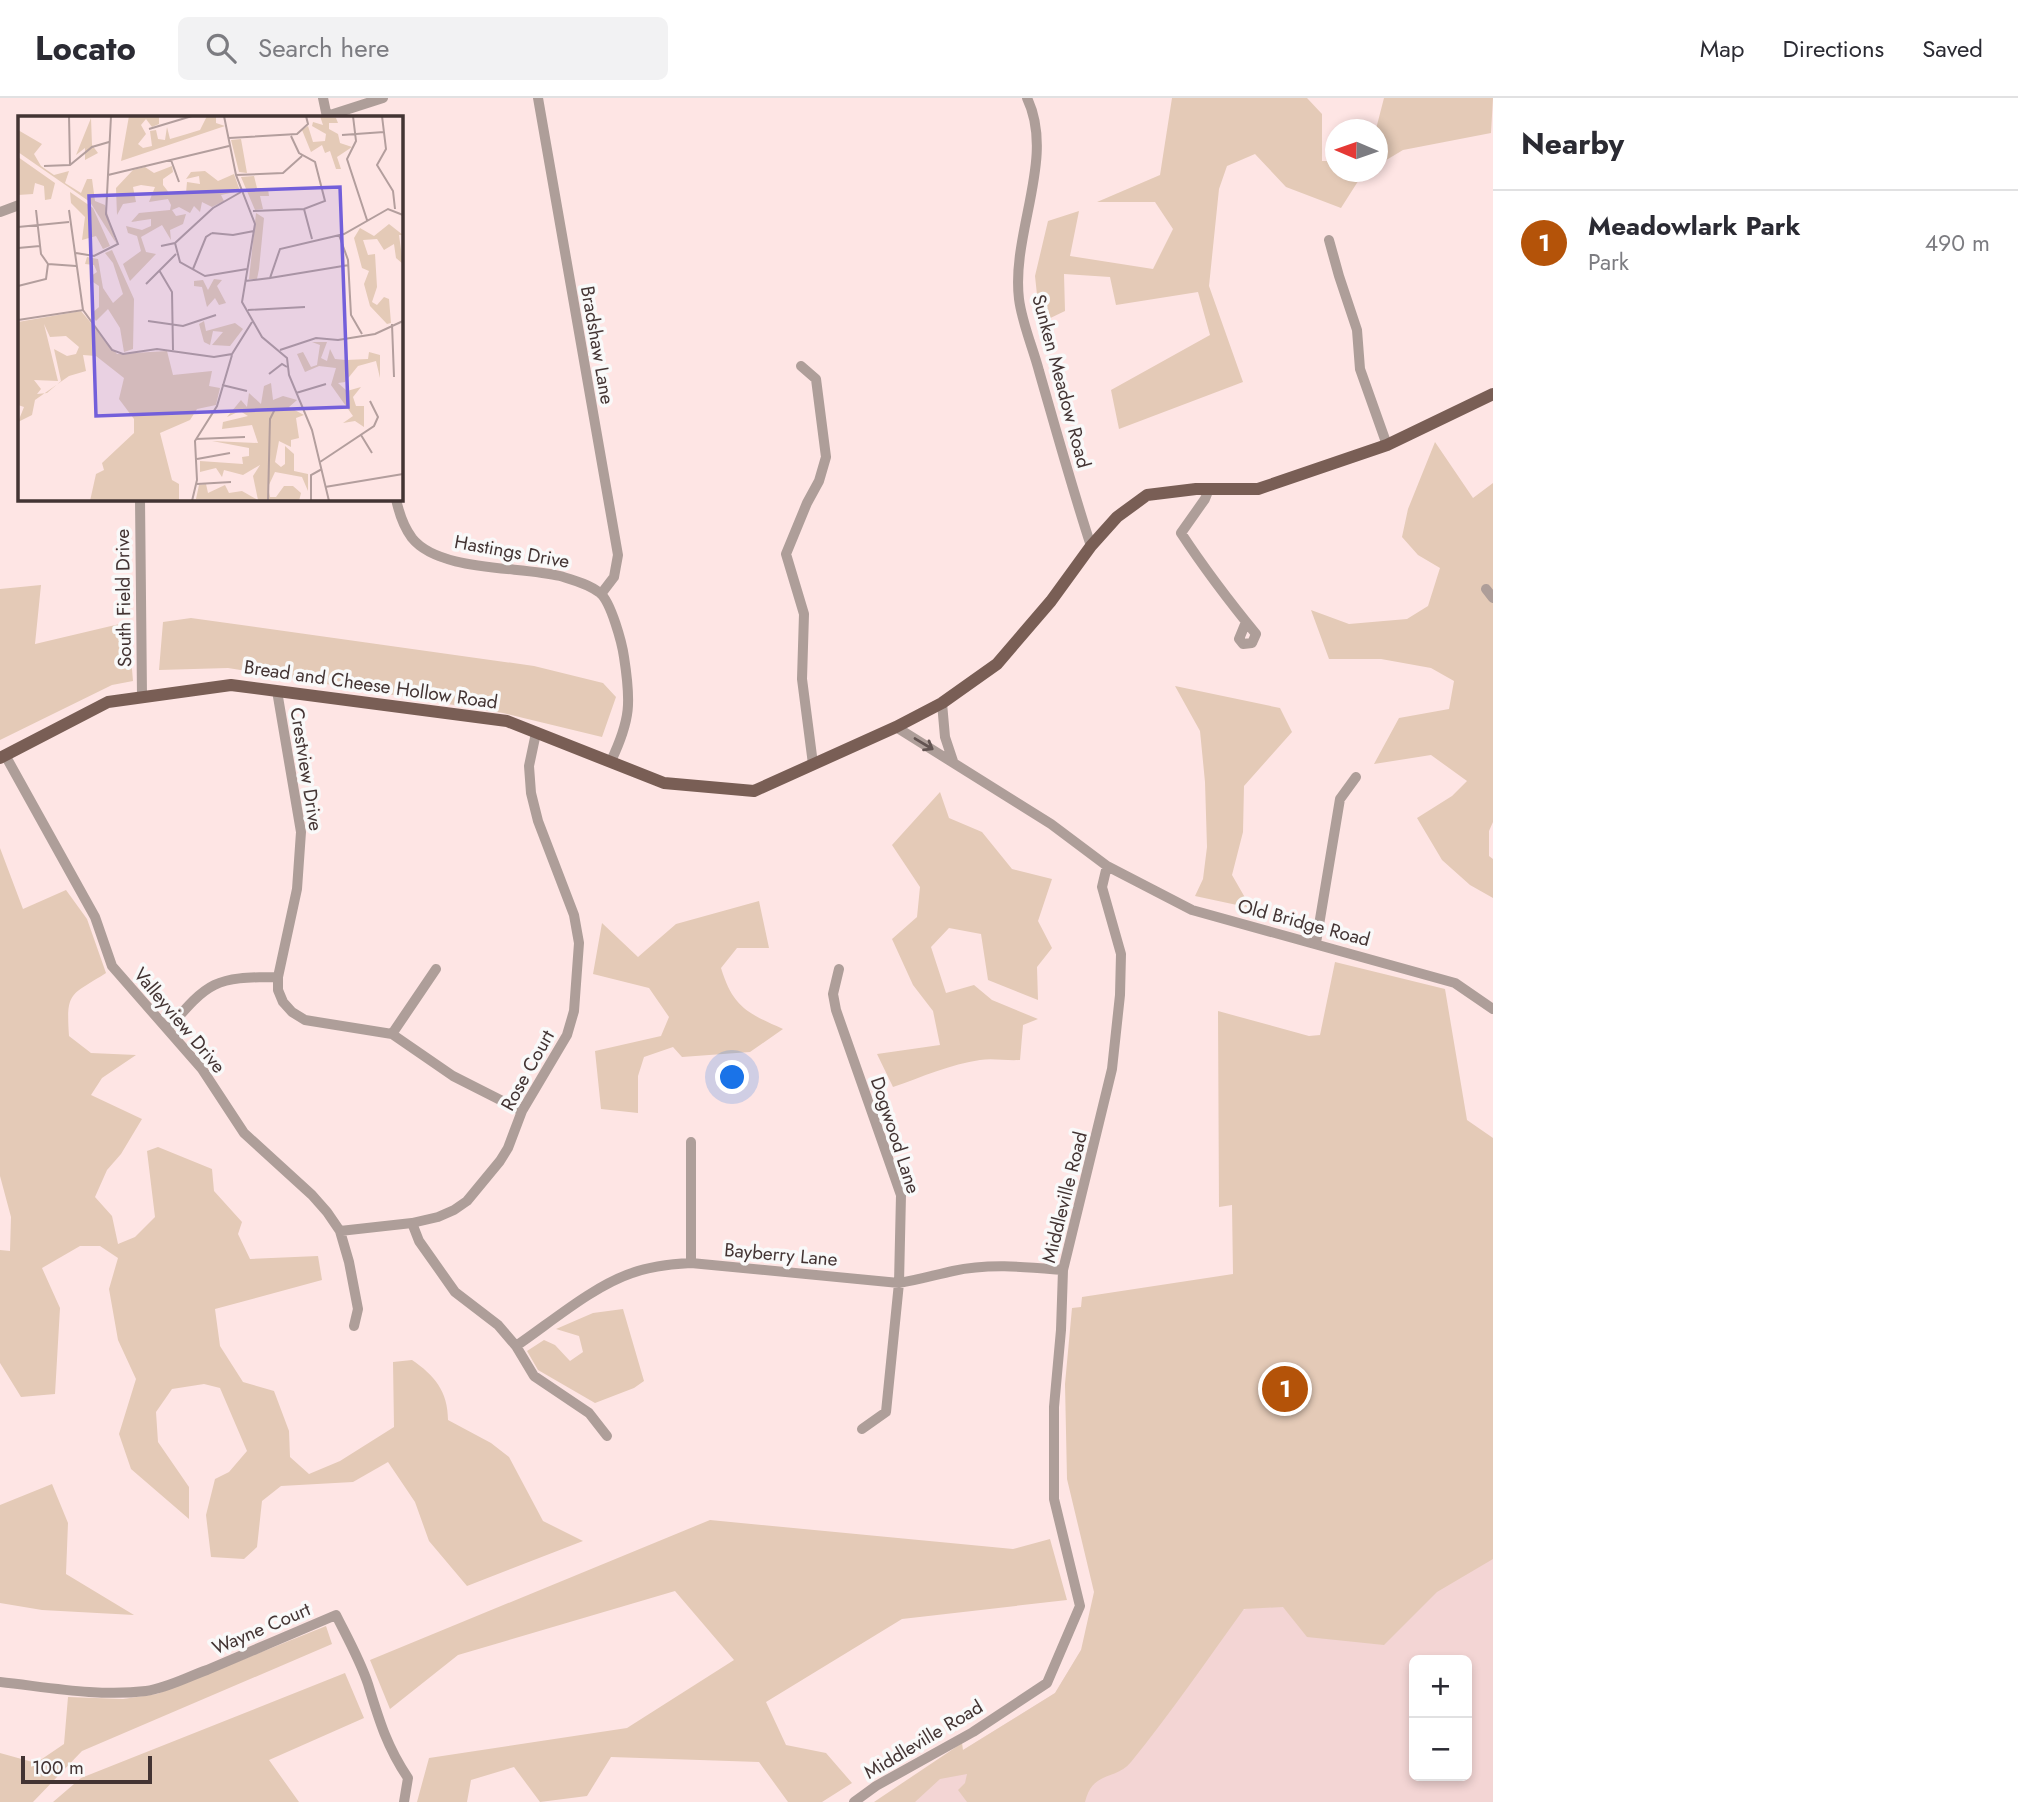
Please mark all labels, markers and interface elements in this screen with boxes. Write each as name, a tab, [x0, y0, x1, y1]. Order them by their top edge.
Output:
search box	[178, 17, 668, 80]
text: Locato	[35, 25, 136, 72]
icon: search	[202, 29, 240, 67]
text: Search here	[258, 29, 389, 67]
text: Map	[1700, 31, 1745, 66]
text: Directions	[1783, 31, 1884, 66]
text: Saved	[1922, 31, 1983, 66]
inset map	[18, 116, 402, 500]
north arrow	[1325, 119, 1388, 182]
text: Nearby	[1521, 122, 1624, 165]
text: Meadowlark Park	[1588, 207, 1801, 245]
text: 1	[1538, 226, 1550, 260]
text: 490 m	[1925, 226, 1990, 260]
text: Park	[1588, 245, 1629, 279]
street label: Bradshaw Lane	[574, 284, 621, 407]
street label: Sunken Meadow Road	[1025, 291, 1098, 471]
street label: South Field Drive	[109, 528, 138, 667]
street label: Hastings Drive	[452, 528, 572, 575]
street label: Bread and Cheese Hollow Road	[242, 653, 500, 716]
street label: Crestview Drive	[283, 705, 330, 833]
one-way arrow	[914, 737, 934, 751]
street label: Old Bridge Road	[1235, 892, 1373, 953]
street label: Valleyview Drive	[127, 962, 232, 1079]
street label: Rose Court	[494, 1025, 561, 1116]
your location	[715, 1060, 749, 1094]
street label: Dogwood Lane	[864, 1073, 927, 1197]
street label: Middleville Road	[1035, 1129, 1094, 1266]
street label: Bayberry Lane	[723, 1236, 839, 1273]
pin: 1	[1262, 1363, 1308, 1415]
street label: Wayne Court	[208, 1596, 315, 1661]
map controls	[1409, 1655, 1472, 1781]
button: +	[1409, 1655, 1472, 1718]
street label: Middleville Road	[859, 1693, 988, 1786]
button: −	[1409, 1718, 1472, 1781]
scale bar	[21, 1753, 152, 1785]
text: 100 m	[32, 1754, 84, 1781]

